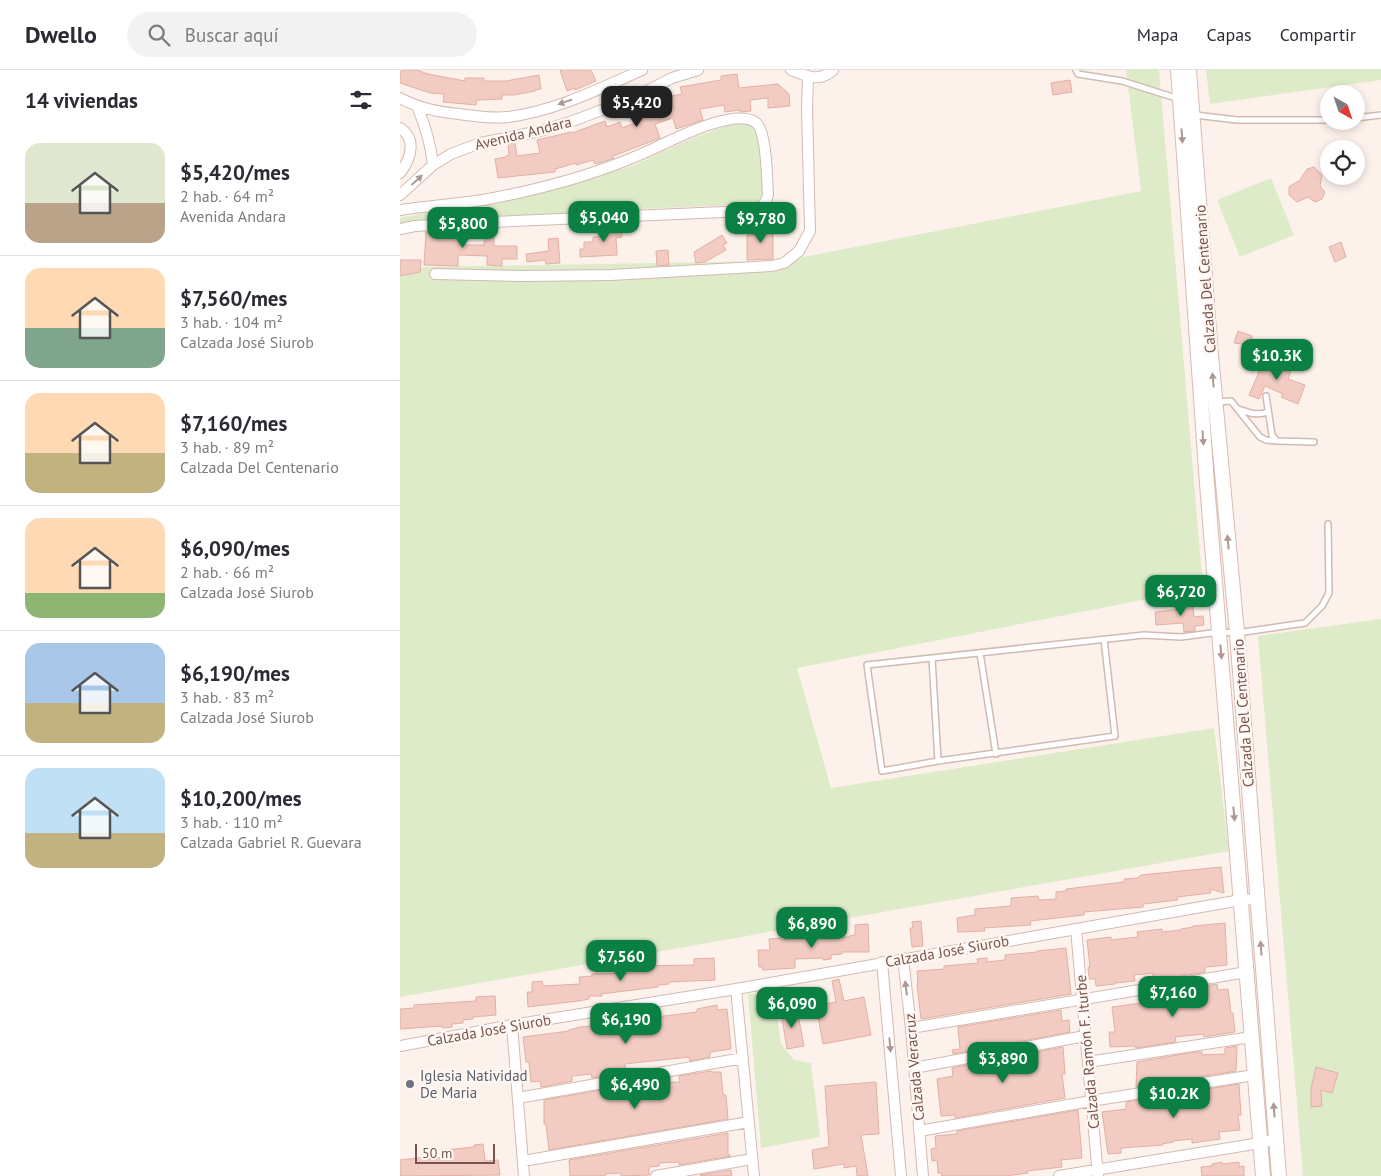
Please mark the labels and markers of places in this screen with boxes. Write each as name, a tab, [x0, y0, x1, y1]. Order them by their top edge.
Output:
pin: $5,420	[596, 85, 678, 128]
pin: $5,040	[563, 200, 645, 243]
pin: $9,780	[720, 202, 802, 244]
pin: $5,800	[422, 206, 504, 249]
pin: $10.3K	[1236, 338, 1318, 381]
pin: $6,720	[1140, 574, 1222, 617]
pin: $6,890	[771, 906, 853, 949]
pin: $7,560	[580, 940, 662, 982]
pin: $7,160	[1132, 976, 1214, 1018]
pin: $6,090	[751, 986, 833, 1029]
pin: $6,190	[585, 1002, 667, 1045]
pin: $3,890	[962, 1042, 1044, 1084]
place label: Iglesia Natividad De Maria	[420, 1066, 528, 1102]
pin: $6,490	[594, 1068, 676, 1110]
pin: $10.2K	[1133, 1076, 1215, 1119]
marker: Iglesia Natividad De Maria	[404, 1078, 416, 1090]

